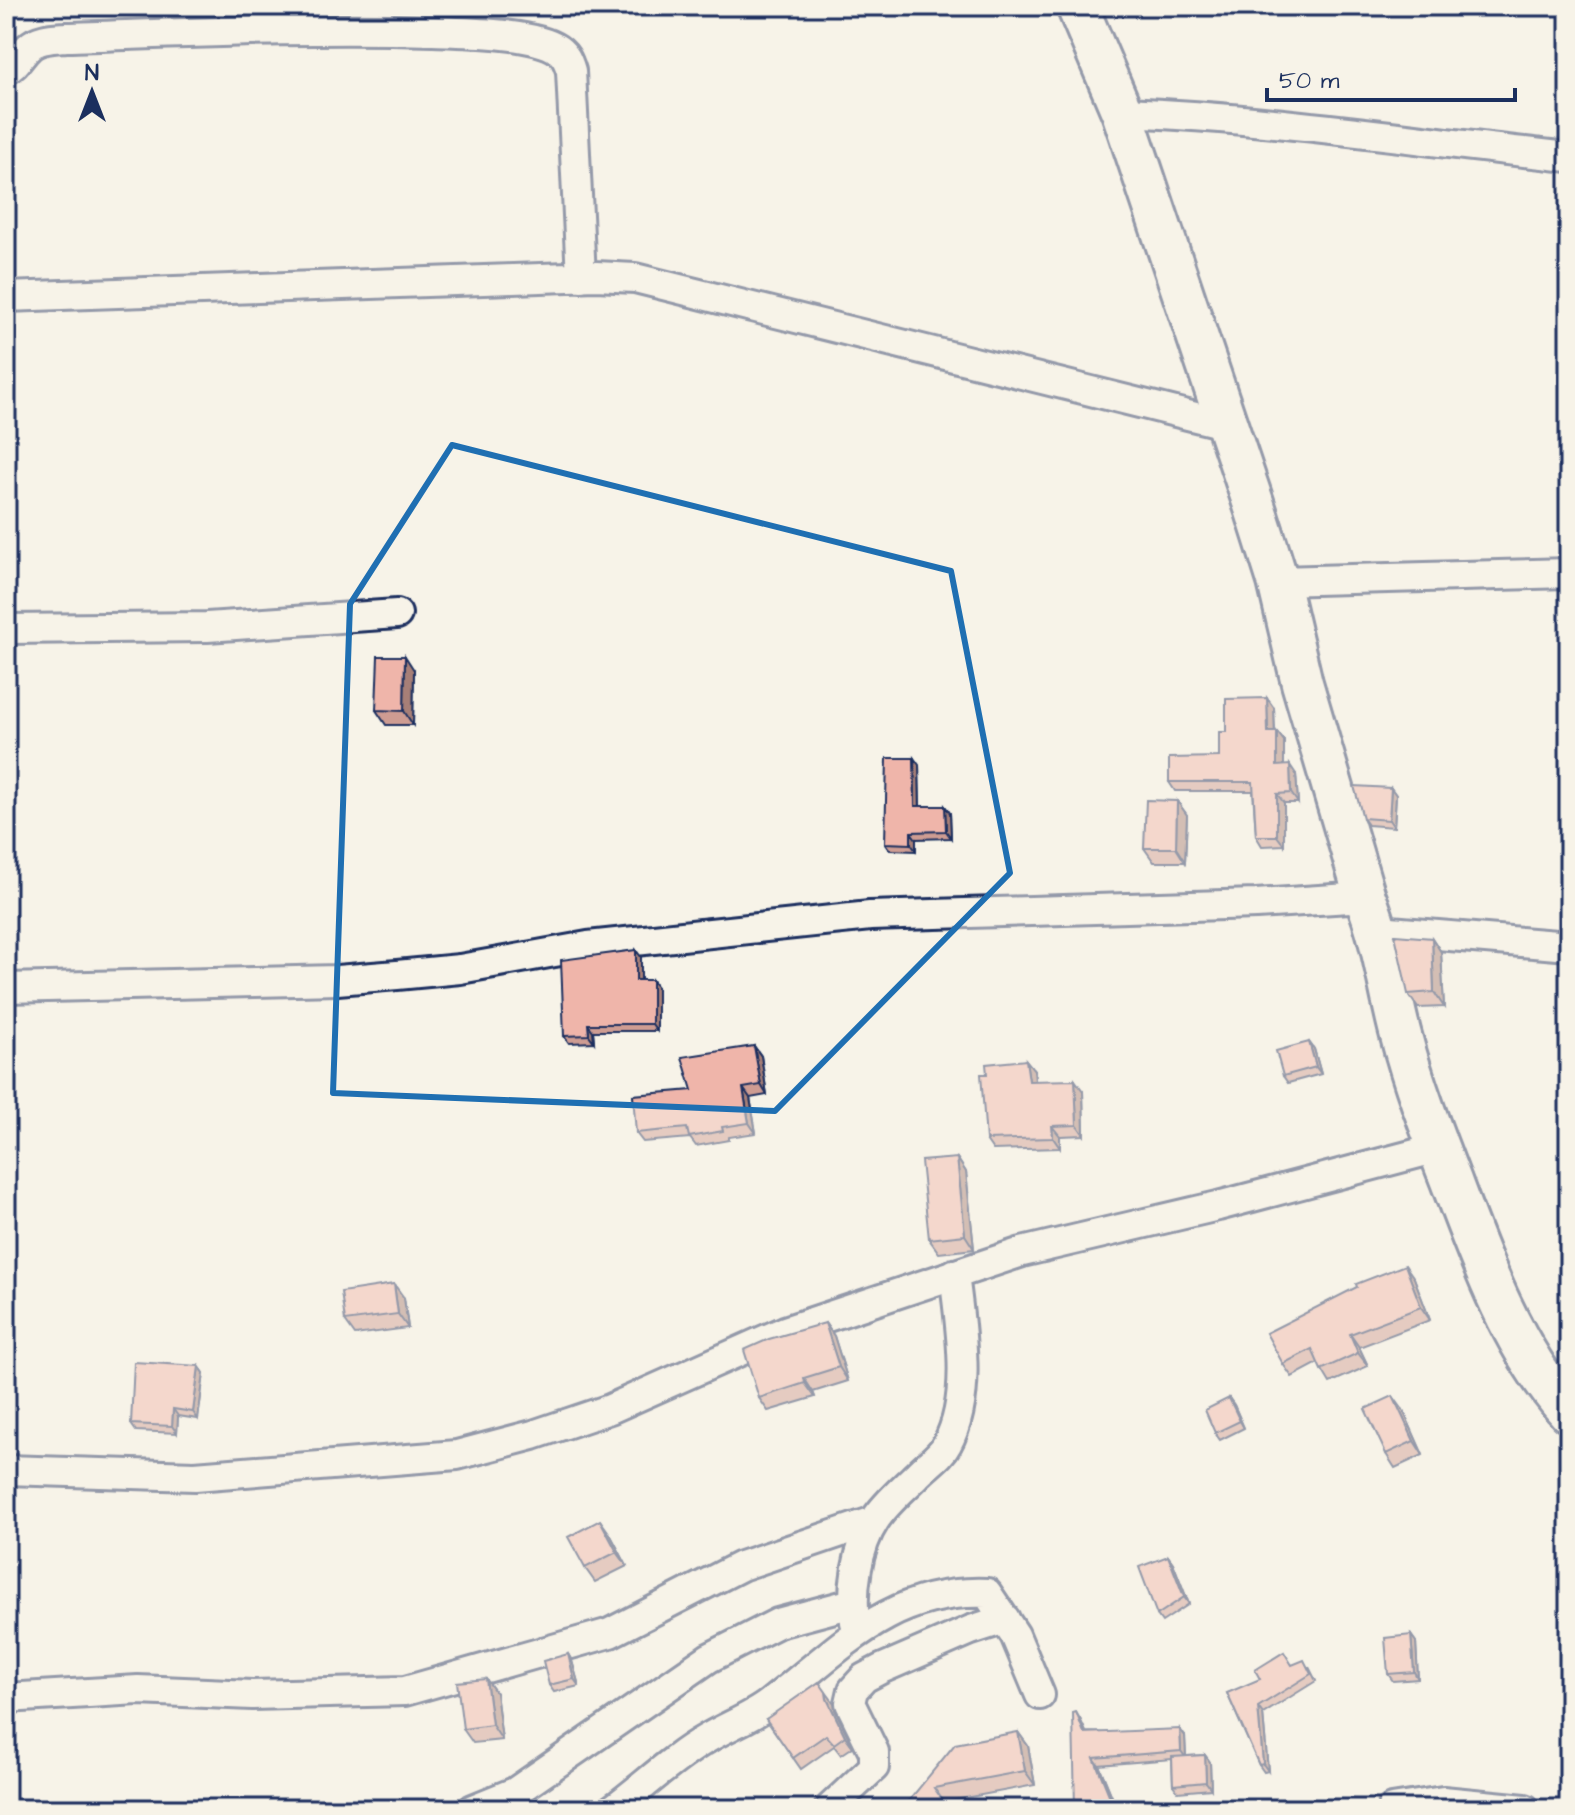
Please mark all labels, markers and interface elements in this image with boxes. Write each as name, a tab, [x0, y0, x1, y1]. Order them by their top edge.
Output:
north arrow	[52, 52, 132, 132]
scale bar	[1267, 52, 1515, 102]
text: N	[85, 58, 99, 89]
text: 50 m	[1279, 64, 1340, 98]

